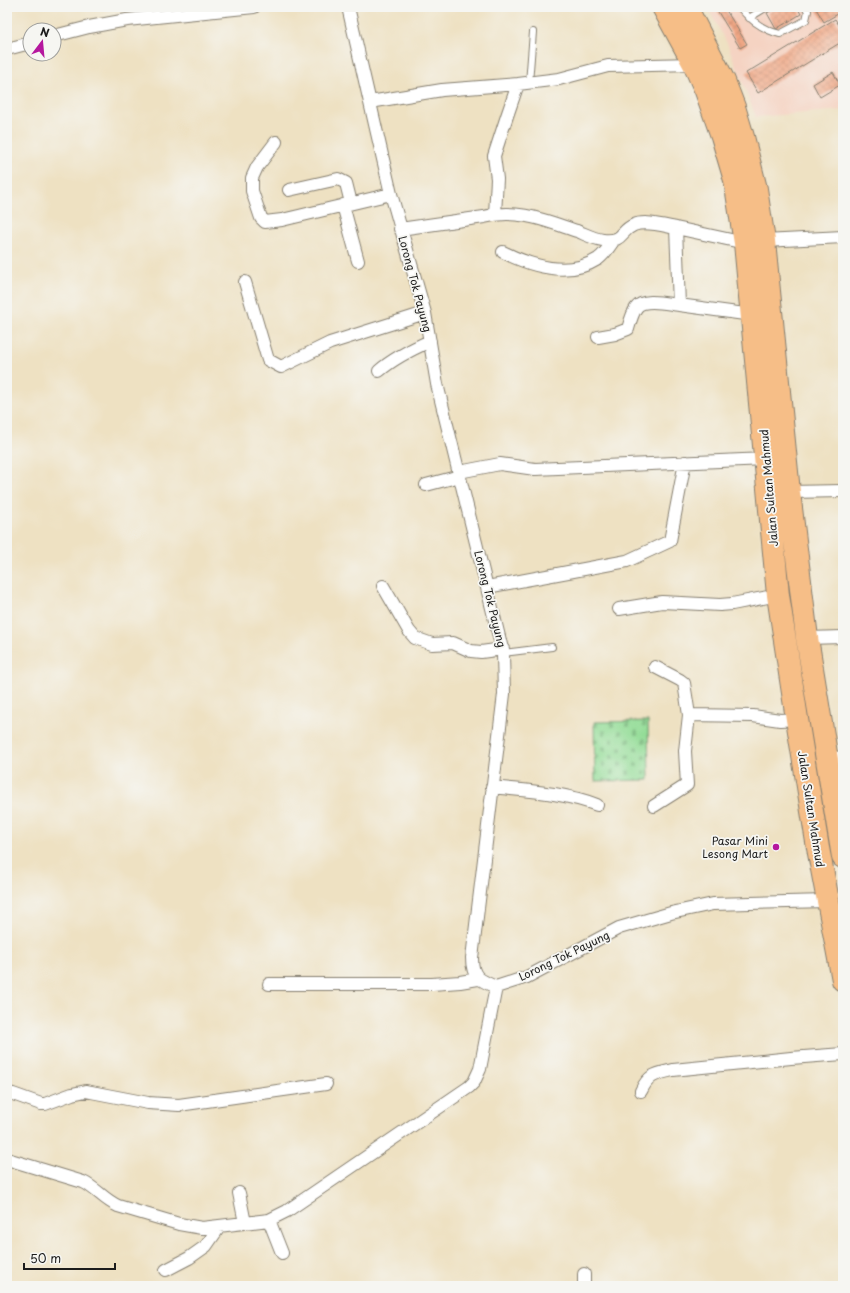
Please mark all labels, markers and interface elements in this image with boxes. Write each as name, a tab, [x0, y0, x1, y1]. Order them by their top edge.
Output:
north arrow	[22, 22, 62, 62]
text: N	[38, 23, 52, 41]
street label: Lorong Tok Payung	[394, 234, 437, 334]
street label: Jalan Sultan Mahmud	[755, 429, 782, 547]
street label: Lorong Tok Payung	[470, 549, 511, 649]
street label: Jalan Sultan Mahmud	[794, 749, 829, 868]
place label: Pasar Mini Lesong Mart	[702, 832, 769, 862]
marker: Pasar Mini Lesong Mart	[771, 842, 781, 852]
street label: Lorong Tok Payung	[515, 926, 612, 985]
scale bar	[24, 1245, 115, 1271]
text: 50 m	[30, 1249, 61, 1267]

